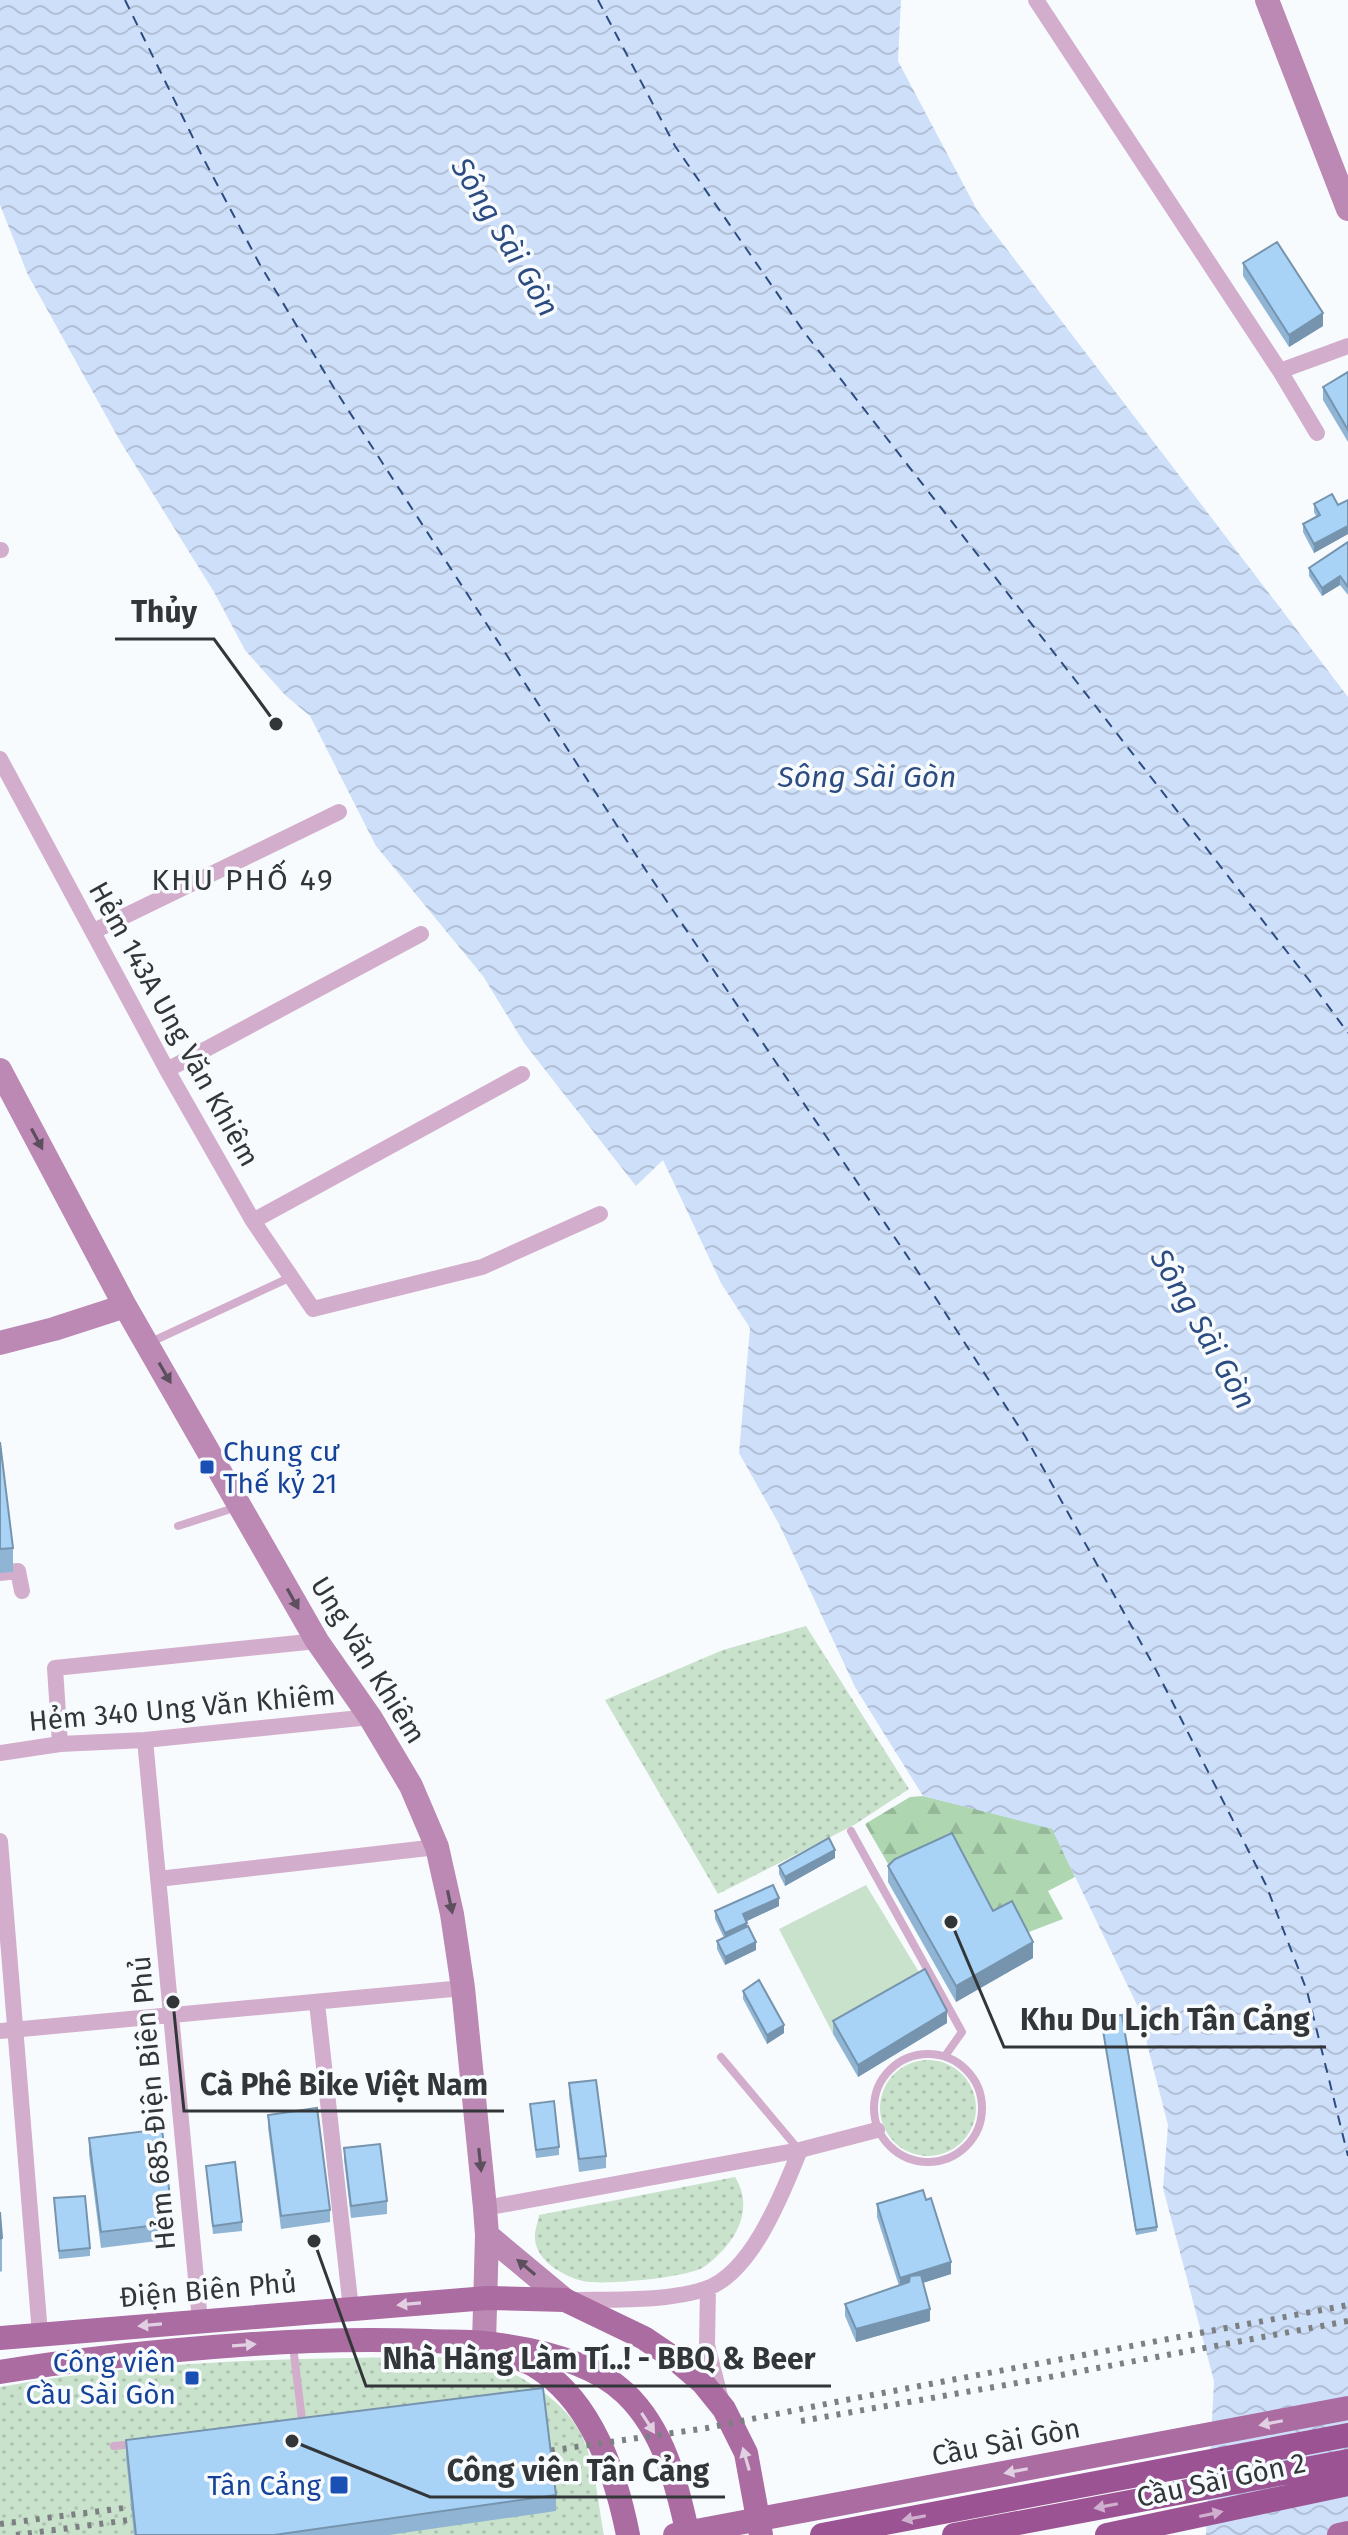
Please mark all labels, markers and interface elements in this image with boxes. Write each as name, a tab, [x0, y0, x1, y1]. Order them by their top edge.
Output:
water label: Sông Sài Gòn	[443, 150, 567, 323]
callout: Thủy	[115, 585, 214, 639]
text: Thủy	[131, 594, 198, 630]
water label: Sông Sài Gòn	[777, 759, 956, 795]
district label: KHU PHỐ 49	[151, 859, 335, 898]
street label: Hẻm 143A Ung Văn Khiêm	[82, 876, 266, 1172]
one-way arrow	[30, 1128, 43, 1151]
water label: Sông Sài Gòn	[1142, 1242, 1263, 1415]
one-way arrow	[158, 1362, 172, 1384]
place label: Chung cư Thế kỷ 21	[223, 1435, 341, 1500]
marker: Chung cư Thế kỷ 21	[198, 1458, 216, 1476]
street label: Ung Văn Khiêm	[304, 1570, 432, 1750]
one-way arrow	[286, 1588, 300, 1610]
street label: Hẻm 340 Ung Văn Khiêm	[27, 1678, 337, 1738]
one-way arrow	[444, 1890, 456, 1915]
street label: Hẻm 685 Điện Biên Phủ	[124, 1954, 182, 2252]
callout: Khu Du Lịch Tân Cảng	[1004, 1993, 1326, 2047]
text: Khu Du Lịch Tân Cảng	[1020, 2002, 1310, 2038]
callout: Cà Phê Bike Việt Nam	[184, 2057, 504, 2111]
text: Cà Phê Bike Việt Nam	[200, 2067, 488, 2103]
one-way arrow	[474, 2148, 487, 2173]
one-way arrow	[516, 2259, 537, 2276]
street label: Điện Biên Phủ	[118, 2266, 298, 2314]
one-way arrow	[396, 2298, 421, 2311]
one-way arrow	[137, 2319, 162, 2332]
callout: Nhà Hàng Làm Tí..! - BBQ & Beer	[366, 2332, 831, 2386]
one-way arrow	[232, 2338, 257, 2351]
text: Nhà Hàng Làm Tí..! - BBQ & Beer	[382, 2341, 817, 2377]
place label: Công viên Cầu Sài Gòn	[25, 2346, 176, 2411]
marker: Công viên Cầu Sài Gòn	[183, 2369, 201, 2387]
street label: Cầu Sài Gòn	[929, 2411, 1083, 2473]
one-way arrow	[641, 2413, 656, 2434]
one-way arrow	[1259, 2417, 1284, 2429]
callout: Công viên Tân Cảng	[430, 2443, 725, 2497]
one-way arrow	[739, 2446, 752, 2470]
street label: Cầu Sài Gòn 2	[1134, 2446, 1308, 2514]
text: Công viên Tân Cảng	[447, 2453, 710, 2489]
one-way arrow	[1003, 2465, 1028, 2477]
place label: Tân Cảng	[207, 2469, 321, 2502]
marker: Tân Cảng	[328, 2474, 350, 2496]
one-way arrow	[1094, 2501, 1119, 2513]
one-way arrow	[1199, 2507, 1224, 2520]
one-way arrow	[901, 2512, 926, 2524]

